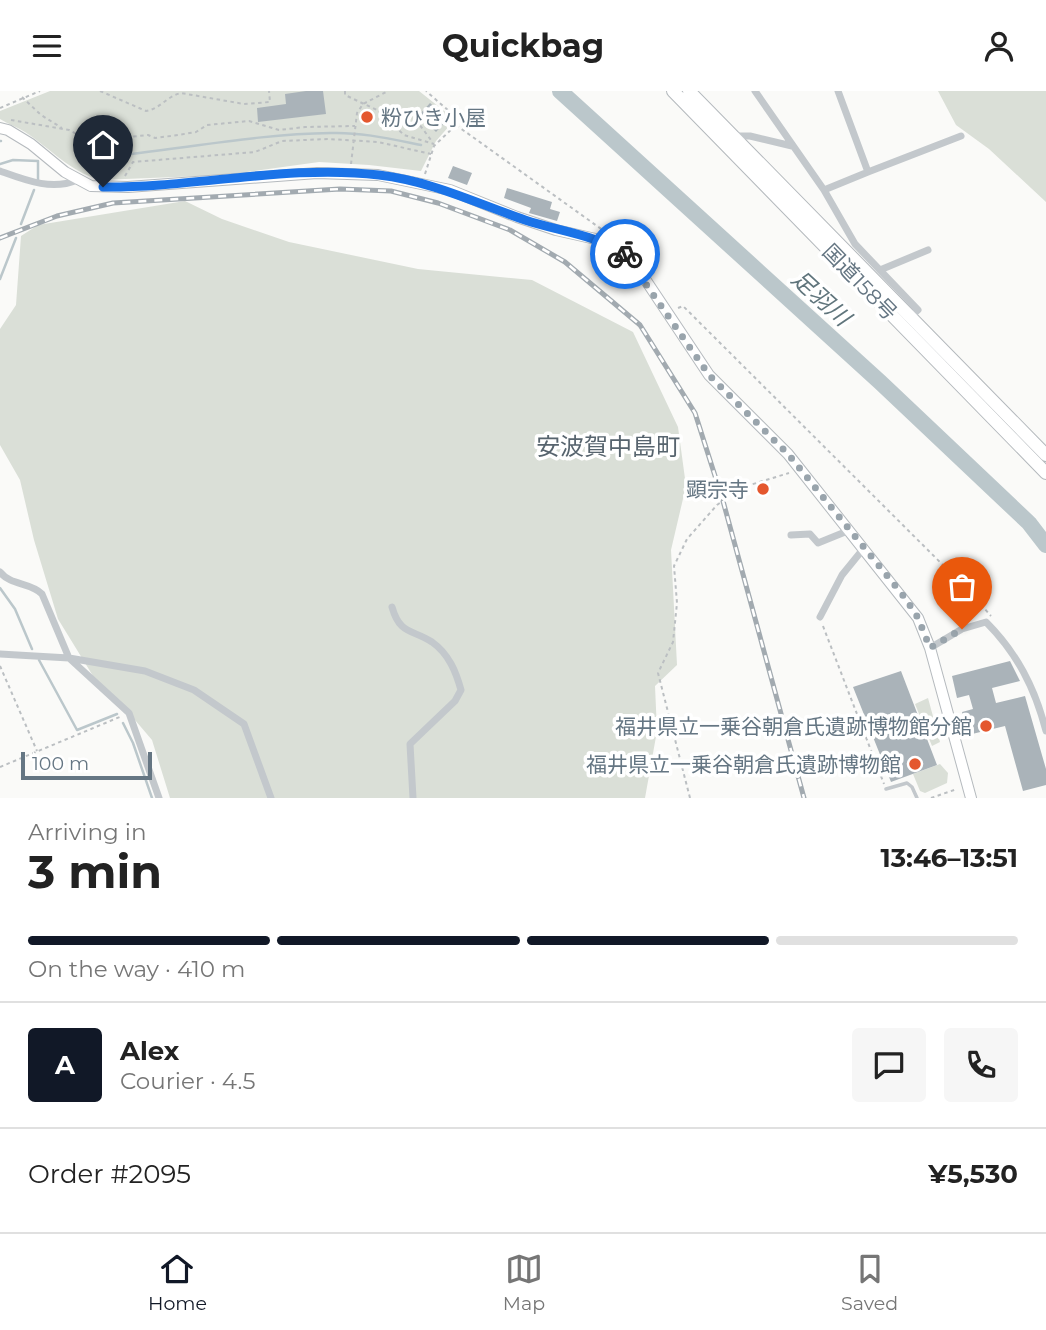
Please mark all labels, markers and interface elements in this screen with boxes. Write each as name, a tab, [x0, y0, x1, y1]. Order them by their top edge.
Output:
text: Quickbag	[442, 26, 604, 65]
icon: menu	[28, 27, 66, 65]
icon: person	[980, 27, 1018, 65]
place label: 粉ひき小屋	[381, 105, 486, 130]
marker: 粉ひき小屋	[359, 109, 375, 125]
pin	[73, 115, 133, 187]
icon: home	[84, 126, 122, 164]
courier	[590, 219, 660, 289]
icon: bike	[606, 235, 644, 273]
street label: 国道158号	[818, 239, 902, 325]
water label: 足羽川	[786, 265, 858, 333]
district label: 安波賀中島町	[536, 432, 680, 461]
place label: 顕宗寺	[686, 477, 749, 502]
marker: 顕宗寺	[755, 481, 771, 497]
pin	[932, 557, 992, 629]
icon: bag	[943, 568, 981, 606]
place label: 福井県立一乗谷朝倉氏遺跡博物館分館	[615, 714, 972, 739]
marker: 福井県立一乗谷朝倉氏遺跡博物館分館	[978, 718, 994, 734]
scale bar	[21, 749, 152, 781]
text: 100 m	[32, 752, 89, 775]
place label: 福井県立一乗谷朝倉氏遺跡博物館	[586, 752, 901, 777]
marker: 福井県立一乗谷朝倉氏遺跡博物館	[907, 756, 923, 772]
text: Arriving in	[28, 818, 147, 846]
text: 13:46–13:51	[880, 842, 1018, 874]
text: 3 min	[28, 843, 162, 900]
text: On the way · 410 m	[28, 955, 245, 983]
button: chat	[852, 1028, 926, 1102]
button: phone	[944, 1028, 1018, 1102]
text: Alex	[120, 1035, 179, 1067]
text: A	[55, 1049, 75, 1081]
text: Courier · 4.5	[120, 1067, 255, 1095]
text: Order #2095	[28, 1158, 191, 1190]
text: ¥5,530	[928, 1158, 1018, 1190]
tab: Home	[148, 1250, 207, 1315]
tab: Map	[503, 1250, 545, 1315]
tab: Saved	[841, 1250, 898, 1315]

